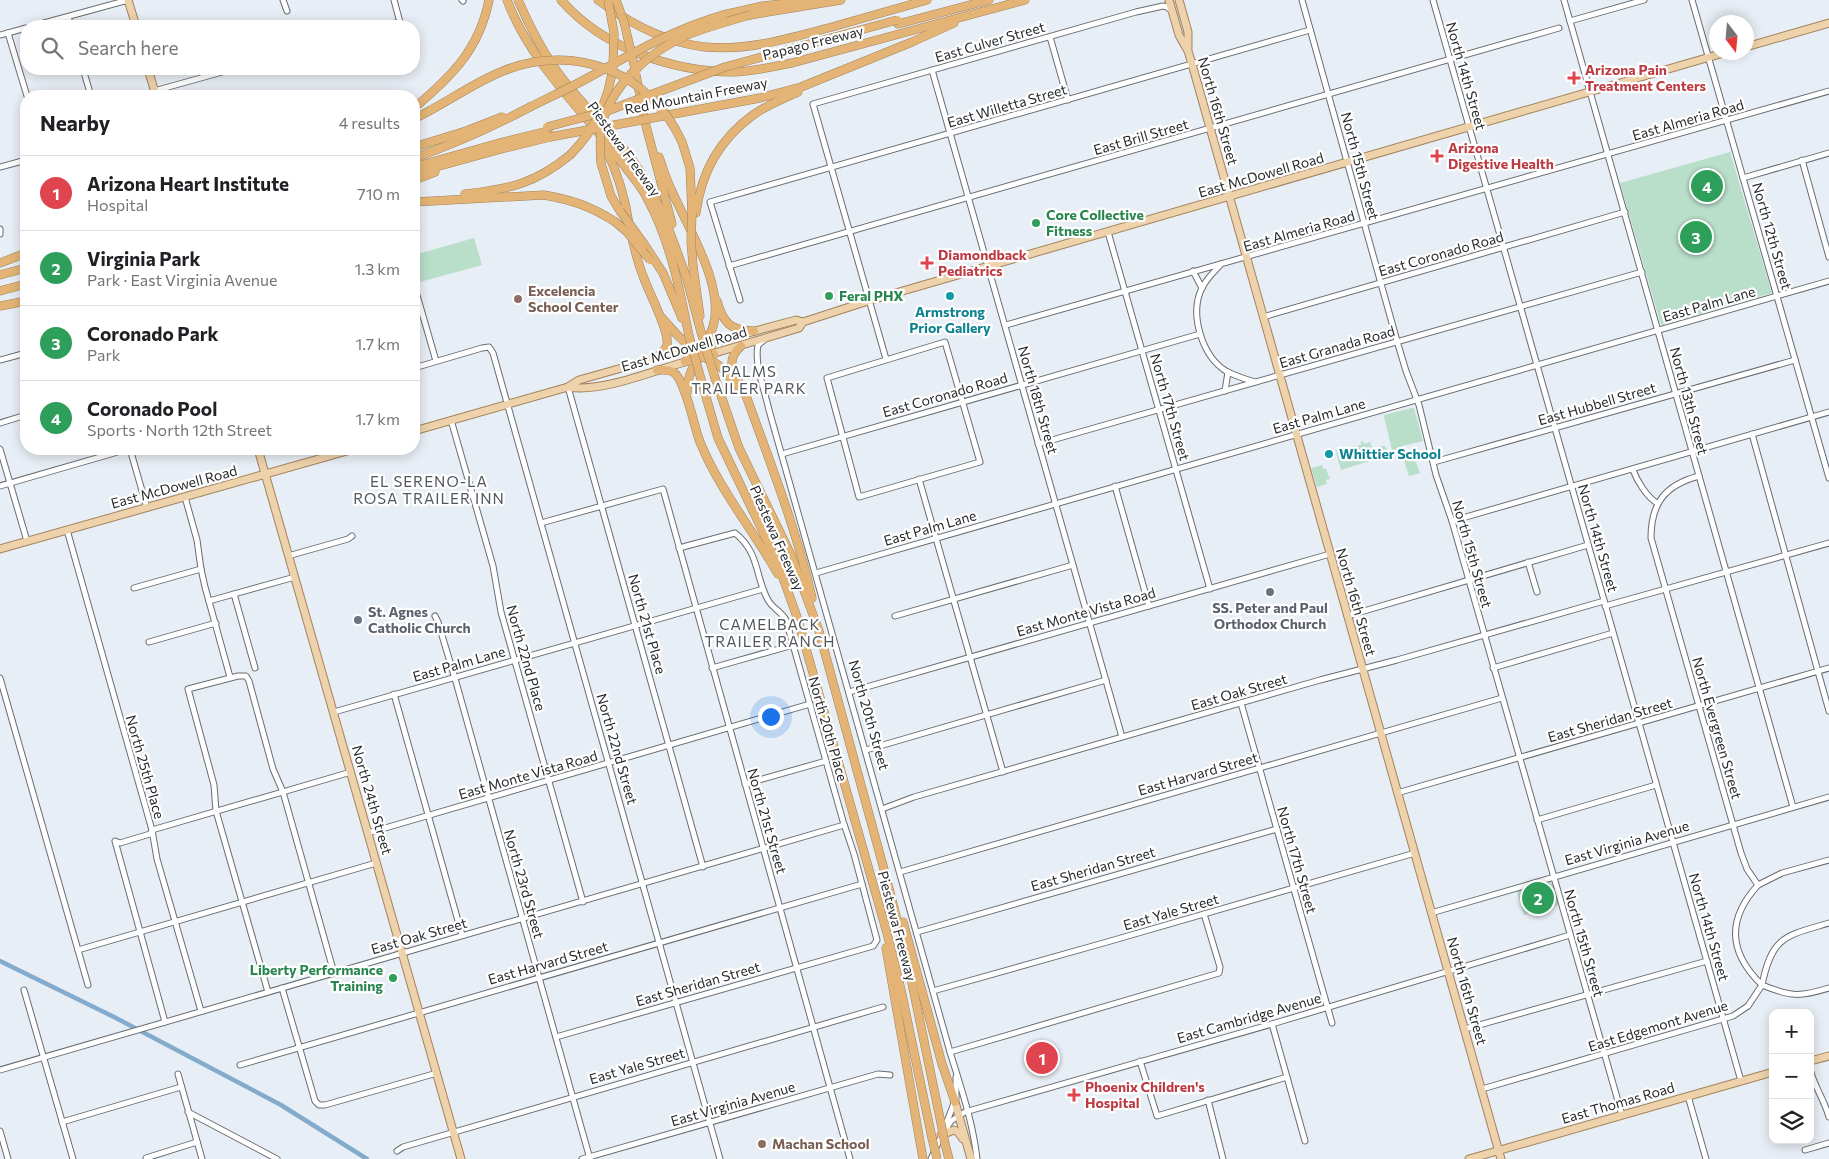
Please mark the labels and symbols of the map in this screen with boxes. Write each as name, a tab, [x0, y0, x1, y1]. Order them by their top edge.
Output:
north arrow	[1709, 15, 1754, 60]
street label: East Culver Street	[933, 18, 1047, 65]
street label: North 14th Street	[1443, 20, 1490, 132]
street label: Papago Freeway	[761, 22, 865, 63]
street label: North 16th Street	[1195, 55, 1242, 167]
place label: Arizona Pain Treatment Centers	[1585, 61, 1707, 94]
marker: Arizona Pain Treatment Centers	[1567, 71, 1581, 85]
street label: Red Mountain Freeway	[623, 73, 769, 118]
street label: East Willetta Street	[945, 80, 1069, 131]
street label: East Almeria Road	[1630, 95, 1746, 144]
street label: Piestewa Freeway	[584, 98, 665, 200]
street label: North 15th Street	[1338, 110, 1383, 222]
street label: East Brill Street	[1091, 115, 1191, 158]
place label: Arizona Digestive Health	[1448, 139, 1554, 172]
street label: East McDowell Road	[1196, 148, 1326, 201]
marker: Arizona Digestive Health	[1430, 149, 1444, 163]
pin: 4	[1691, 167, 1723, 205]
street label: North 12th Street	[1749, 180, 1796, 292]
place label: Core Collective Fitness	[1046, 206, 1144, 239]
street label: East Almeria Road	[1241, 206, 1357, 255]
marker: Core Collective Fitness	[1030, 217, 1042, 229]
pin: 3	[1680, 218, 1712, 256]
street label: East Coronado Road	[1376, 228, 1505, 280]
place label: Diamondback Pediatrics	[938, 246, 1027, 279]
marker: Diamondback Pediatrics	[920, 256, 934, 270]
place label: Excelencia School Center	[528, 282, 619, 315]
street label: East Palm Lane	[1661, 282, 1757, 325]
place label: Feral PHX	[839, 287, 903, 304]
marker: Feral PHX	[823, 290, 835, 302]
marker: Armstrong Prior Gallery	[944, 290, 956, 302]
marker: Excelencia School Center	[512, 293, 524, 305]
place label: Armstrong Prior Gallery	[909, 303, 991, 336]
street label: East McDowell Road	[619, 322, 749, 375]
street label: East Granada Road	[1277, 322, 1397, 371]
street label: North 18th Street	[1015, 344, 1062, 456]
street label: North 13th Street	[1667, 345, 1712, 457]
street label: North 17th Street	[1147, 351, 1194, 462]
district label: PALMS TRAILER PARK	[691, 362, 807, 397]
street label: East Coronado Road	[880, 369, 1009, 421]
street label: East Hubbell Street	[1536, 378, 1658, 429]
street label: East Palm Lane	[1271, 394, 1367, 437]
place label: Whittier School	[1339, 445, 1441, 462]
marker: Whittier School	[1323, 448, 1335, 460]
street label: East McDowell Road	[109, 461, 239, 512]
district label: EL SERENO-LA ROSA TRAILER INN	[353, 472, 505, 507]
street label: North 14th Street	[1575, 482, 1622, 594]
street label: Piestewa Freeway	[747, 483, 808, 593]
street label: North 15th Street	[1449, 498, 1496, 610]
street label: East Palm Lane	[882, 506, 978, 549]
street label: North 16th Street	[1333, 546, 1380, 658]
street label: North 21st Place	[625, 572, 670, 676]
street label: East Monte Vista Road	[1014, 584, 1157, 640]
marker: SS. Peter and Paul Orthodox Church	[1264, 586, 1276, 598]
place label: SS. Peter and Paul Orthodox Church	[1212, 599, 1328, 632]
place label: St. Agnes Catholic Church	[368, 603, 471, 636]
street label: North 22nd Place	[503, 603, 550, 713]
marker: St. Agnes Catholic Church	[352, 614, 364, 626]
district label: CAMELBACK TRAILER RANCH	[705, 615, 835, 650]
street label: East Palm Lane	[411, 642, 507, 685]
street label: North Evergreen Street	[1689, 655, 1746, 801]
street label: North 20th Street	[846, 658, 893, 772]
street label: East Oak Street	[1189, 670, 1289, 713]
street label: North 20th Place	[805, 674, 852, 783]
street label: North 22nd Street	[593, 691, 642, 807]
street label: East Sheridan Street	[1546, 694, 1674, 745]
your location	[758, 704, 784, 730]
street label: North 25th Place	[123, 713, 168, 821]
street label: North 24th Street	[349, 743, 396, 857]
street label: East Monte Vista Road	[456, 747, 599, 803]
street label: East Harvard Street	[1136, 748, 1260, 799]
street label: North 21st Street	[744, 766, 791, 876]
street label: North 17th Street	[1274, 804, 1321, 915]
street label: East Virginia Avenue	[1563, 817, 1691, 868]
street label: North 23rd Street	[501, 827, 548, 940]
street label: East Sheridan Street	[1029, 843, 1157, 894]
street label: Piestewa Freeway	[875, 869, 920, 983]
street label: North 14th Street	[1686, 871, 1733, 983]
pin: 2	[1522, 879, 1554, 917]
street label: North 15th Street	[1561, 887, 1608, 999]
street label: East Yale Street	[1121, 890, 1221, 933]
street label: East Oak Street	[369, 914, 469, 957]
street label: North 16th Street	[1444, 935, 1491, 1047]
street label: East Harvard Street	[486, 937, 610, 988]
street label: East Sheridan Street	[634, 958, 762, 1009]
place label: Liberty Performance Training	[250, 961, 383, 994]
marker: Liberty Performance Training	[387, 972, 399, 984]
street label: East Cambridge Avenue	[1175, 989, 1323, 1046]
street label: East Edgemont Avenue	[1586, 996, 1730, 1055]
pin: 1	[1026, 1039, 1058, 1077]
street label: East Yale Street	[587, 1044, 687, 1087]
street label: East Virginia Avenue	[669, 1078, 797, 1129]
place label: Phoenix Children's Hospital	[1085, 1078, 1205, 1111]
street label: East Thomas Road	[1559, 1078, 1676, 1127]
marker: Phoenix Children's Hospital	[1067, 1088, 1081, 1102]
place label: Machan School	[772, 1135, 870, 1152]
marker: Machan School	[756, 1138, 768, 1150]

